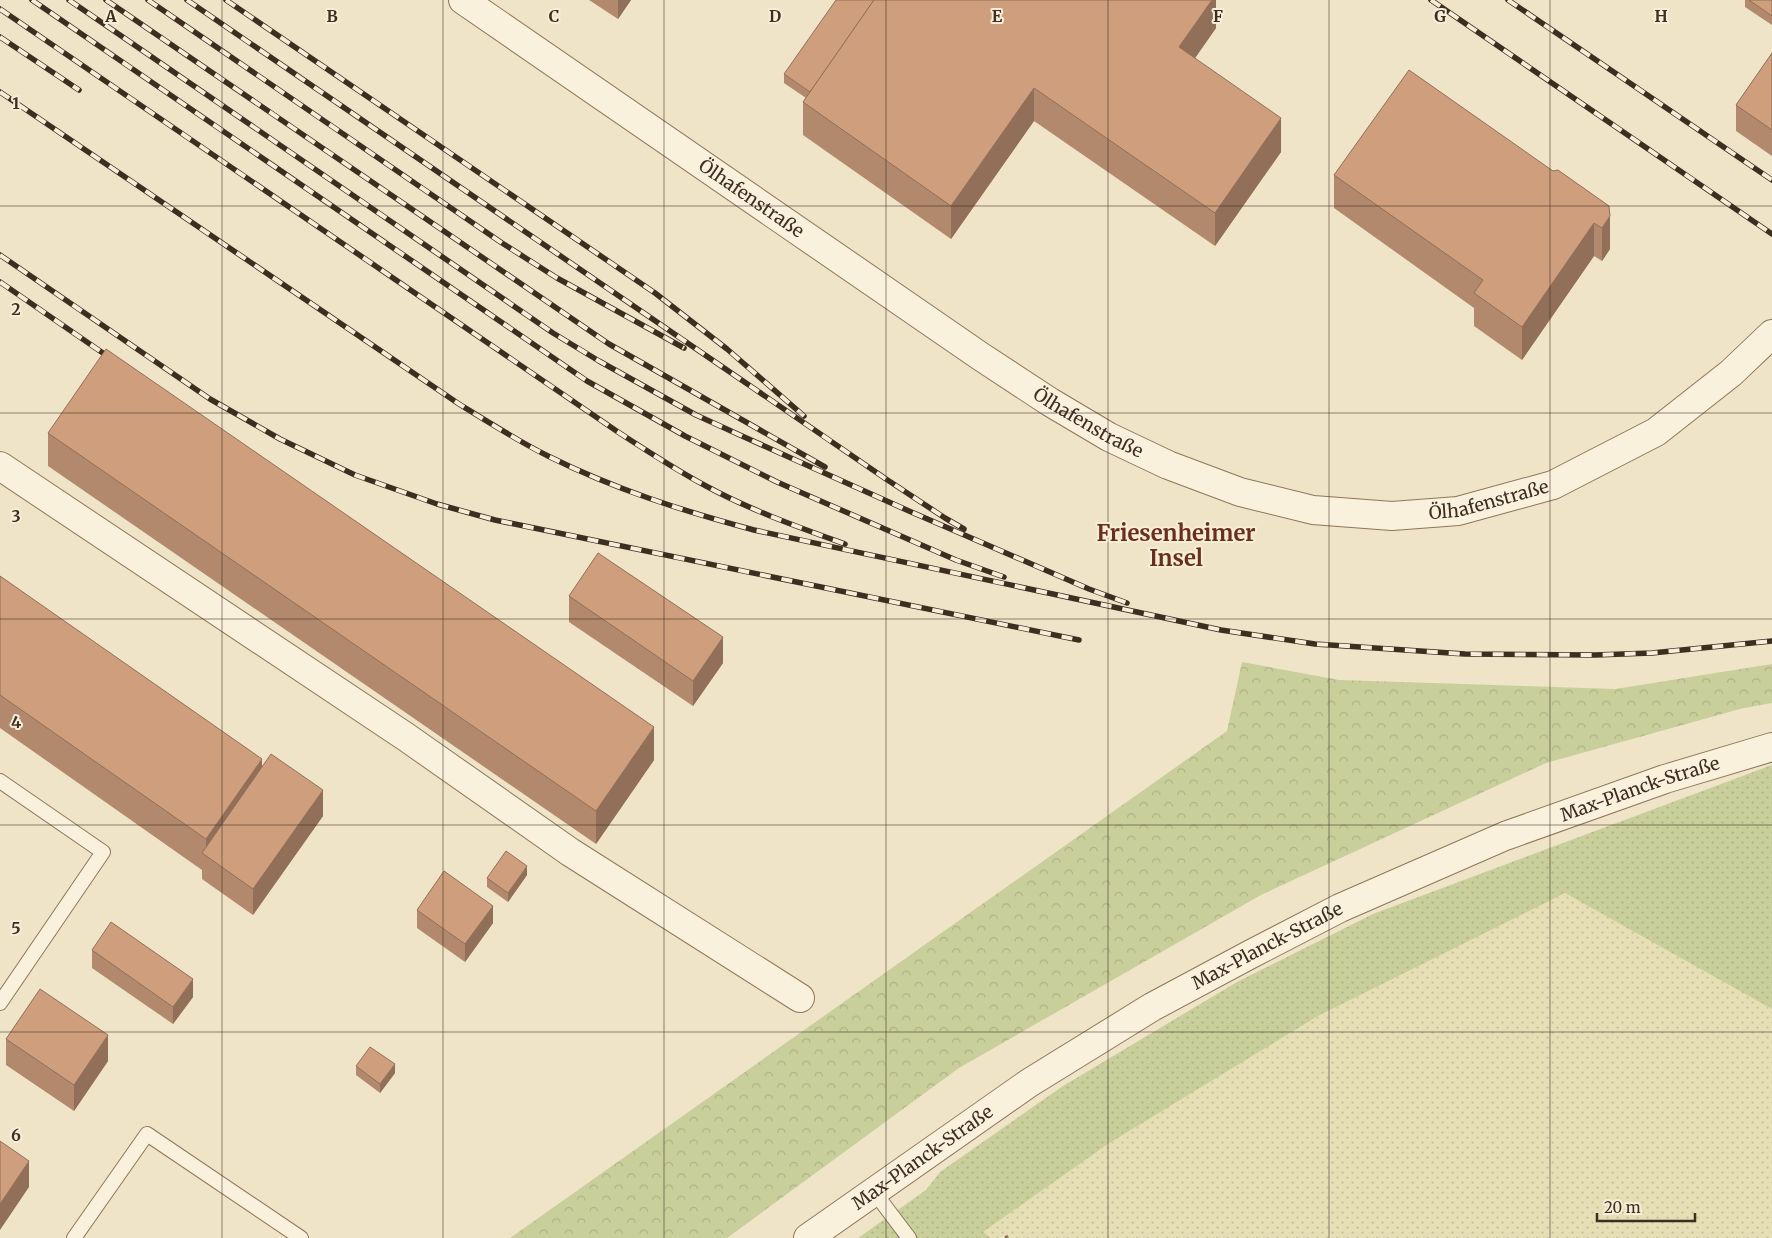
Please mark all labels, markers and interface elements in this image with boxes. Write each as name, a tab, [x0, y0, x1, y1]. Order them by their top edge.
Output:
text: A	[104, 6, 117, 26]
text: B	[326, 6, 338, 26]
text: C	[549, 6, 559, 26]
text: D	[769, 6, 781, 26]
text: E	[992, 6, 1003, 26]
text: F	[1213, 6, 1223, 26]
text: G	[1434, 6, 1446, 26]
text: H	[1654, 6, 1668, 26]
text: 1	[12, 93, 20, 113]
street label: Ölhafenstraße	[694, 154, 809, 242]
text: 2	[11, 299, 21, 319]
street label: Ölhafenstraße	[1029, 382, 1147, 463]
street label: Ölhafenstraße	[1428, 475, 1551, 524]
text: 3	[11, 506, 21, 526]
district label: Friesenheimer Insel	[1097, 519, 1255, 572]
text: 4	[11, 712, 21, 732]
street label: Max-Planck-Straße	[1557, 751, 1722, 826]
street label: Max-Planck-Straße	[1188, 897, 1346, 994]
text: 5	[11, 918, 21, 938]
street label: Max-Planck-Straße	[847, 1100, 997, 1214]
text: 6	[11, 1125, 21, 1145]
scale bar	[1597, 1190, 1694, 1222]
text: 20 m	[1604, 1198, 1641, 1217]

